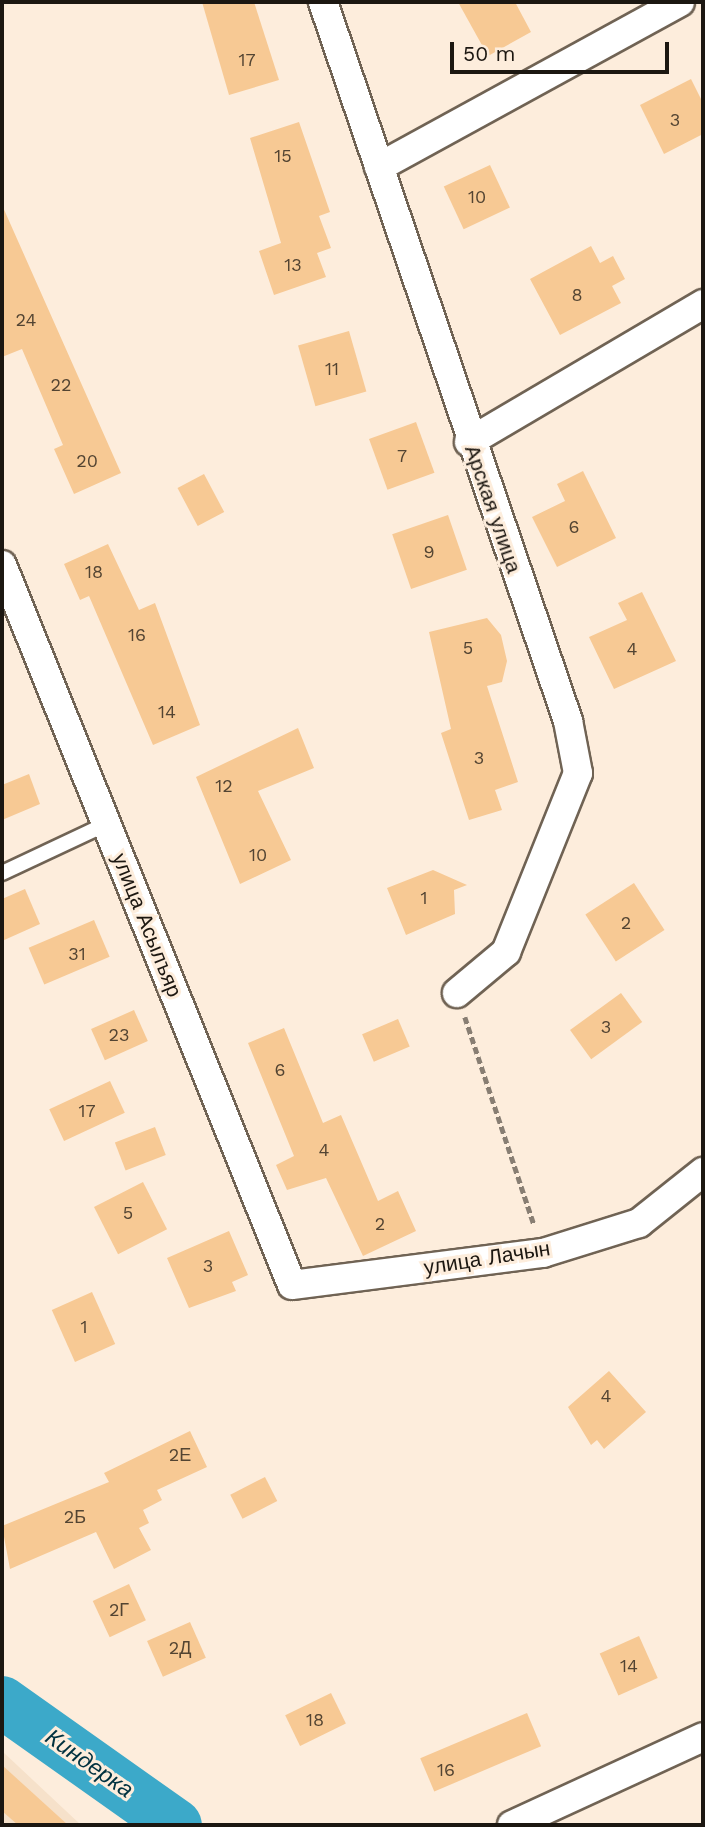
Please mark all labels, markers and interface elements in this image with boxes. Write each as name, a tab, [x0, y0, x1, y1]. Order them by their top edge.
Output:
scale bar	[453, 28, 672, 72]
text: 50 m	[463, 41, 515, 66]
house number: 17	[238, 49, 256, 71]
house number: 3	[670, 109, 680, 131]
house number: 15	[274, 145, 292, 167]
house number: 10	[468, 186, 486, 208]
house number: 13	[284, 254, 302, 276]
house number: 8	[571, 284, 583, 306]
house number: 24	[16, 309, 36, 331]
house number: 11	[325, 358, 339, 380]
house number: 22	[51, 374, 71, 396]
street label: Арская улица	[459, 442, 527, 576]
house number: 7	[397, 445, 407, 467]
house number: 20	[76, 450, 98, 472]
house number: 6	[569, 516, 579, 538]
house number: 9	[423, 541, 435, 563]
house number: 18	[85, 561, 103, 583]
house number: 16	[128, 624, 146, 646]
house number: 5	[463, 637, 473, 659]
house number: 4	[627, 638, 637, 660]
house number: 14	[158, 701, 176, 723]
house number: 3	[474, 747, 484, 769]
house number: 12	[215, 775, 233, 797]
house number: 10	[249, 844, 267, 866]
street label: улица Асылъяр	[107, 849, 187, 1001]
house number: 1	[420, 887, 428, 909]
house number: 2	[621, 912, 631, 934]
house number: 31	[68, 943, 86, 965]
house number: 3	[601, 1016, 611, 1038]
house number: 23	[109, 1024, 129, 1046]
house number: 6	[275, 1059, 285, 1081]
house number: 17	[78, 1100, 96, 1122]
house number: 4	[319, 1139, 329, 1161]
house number: 5	[123, 1202, 133, 1224]
house number: 2	[375, 1213, 385, 1235]
street label: улица Лачын	[422, 1236, 552, 1280]
house number: 3	[203, 1255, 213, 1277]
house number: 1	[80, 1316, 88, 1338]
house number: 4	[601, 1385, 611, 1407]
house number: 2Е	[169, 1444, 191, 1466]
house number: 2Б	[64, 1506, 86, 1528]
house number: 2Г	[109, 1599, 129, 1621]
house number: 2Д	[169, 1637, 191, 1659]
house number: 14	[620, 1655, 638, 1677]
house number: 18	[306, 1709, 324, 1731]
water label: Киндерка	[40, 1724, 138, 1804]
house number: 16	[437, 1759, 455, 1781]

